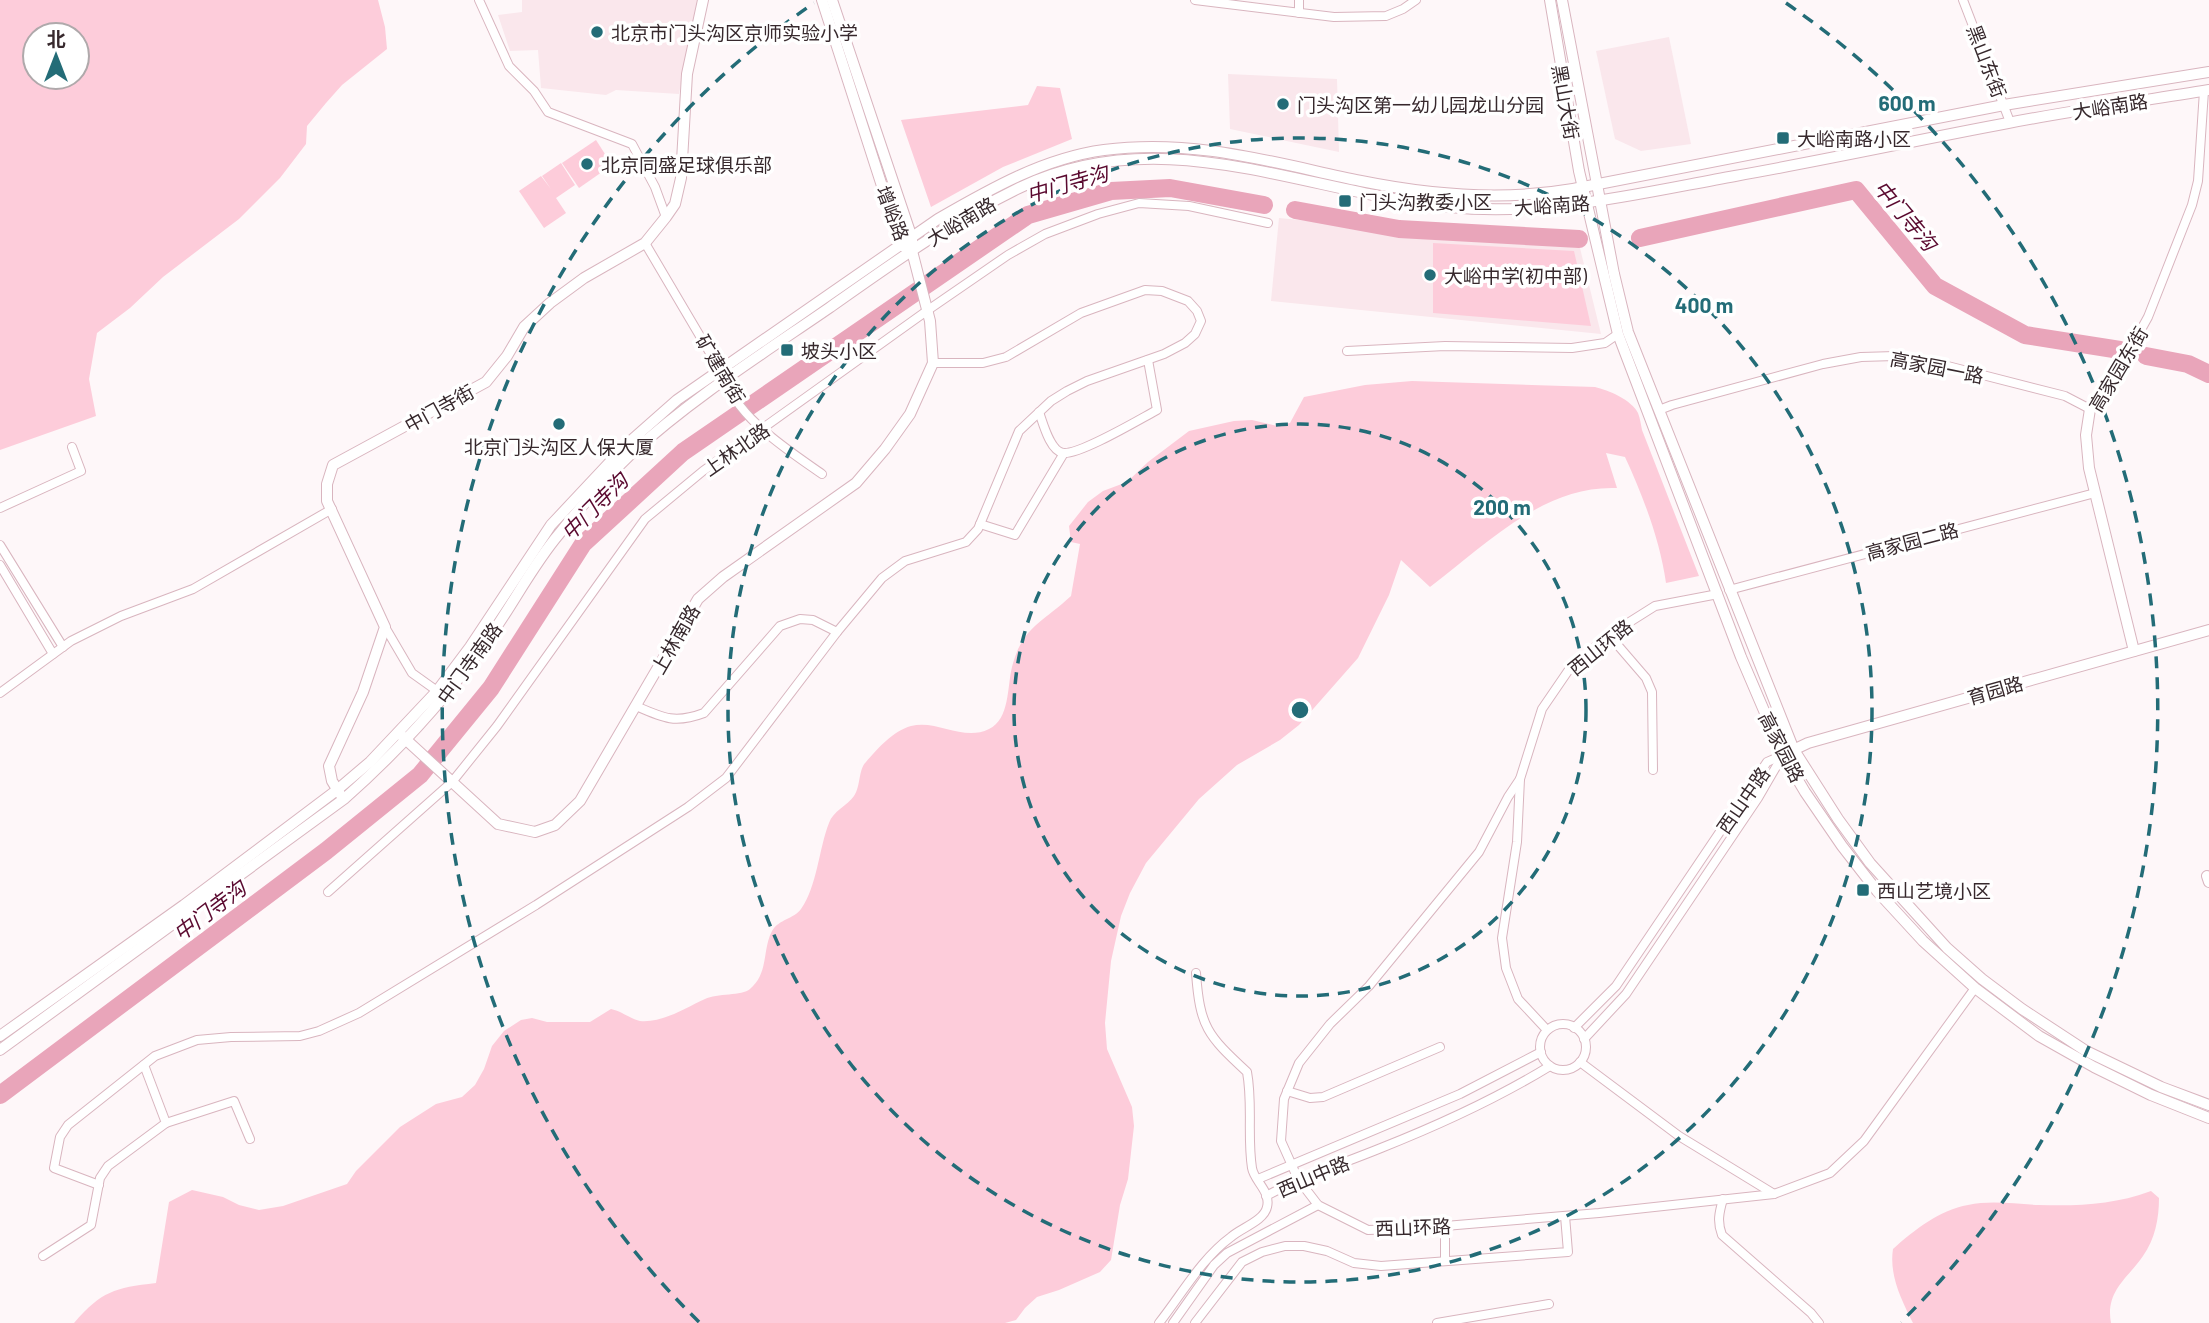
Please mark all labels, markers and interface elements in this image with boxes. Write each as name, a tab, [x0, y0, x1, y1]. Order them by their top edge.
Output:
north arrow	[21, 21, 91, 91]
place label: 北京市门头沟区京师实验小学	[611, 21, 858, 44]
street label: 黑山东街	[1963, 21, 2011, 101]
marker: 北京市门头沟区京师实验小学	[589, 24, 605, 40]
text: 北	[46, 27, 66, 50]
street label: 黑山大街	[1548, 63, 1584, 141]
street label: 大峪南路	[2071, 89, 2149, 123]
text: 600 m	[1879, 90, 1935, 115]
place label: 门头沟区第一幼儿园龙山分园	[1297, 93, 1544, 116]
marker: 门头沟区第一幼儿园龙山分园	[1275, 96, 1291, 112]
place label: 大峪南路小区	[1797, 127, 1911, 150]
marker: 大峪南路小区	[1775, 130, 1791, 146]
place label: 北京同盛足球俱乐部	[601, 153, 772, 176]
marker: 北京同盛足球俱乐部	[579, 156, 595, 172]
water label: 中门寺沟	[1023, 159, 1113, 207]
water label: 中门寺沟	[1869, 175, 1944, 257]
street label: 增峪路	[872, 182, 914, 244]
place label: 门头沟教委小区	[1359, 190, 1492, 213]
street label: 大峪南路	[1513, 191, 1591, 219]
street label: 大峪南路	[922, 192, 1000, 250]
marker: 门头沟教委小区	[1337, 193, 1353, 209]
place label: 大峪中学(初中部)	[1444, 264, 1588, 287]
marker: 大峪中学(初中部)	[1422, 267, 1438, 283]
text: 400 m	[1675, 292, 1733, 317]
street label: 高家园东街	[2084, 322, 2152, 416]
street label: 矿建南街	[692, 330, 750, 408]
place label: 坡头小区	[801, 339, 877, 362]
marker: 坡头小区	[779, 342, 795, 358]
street label: 高家园一路	[1888, 347, 1986, 387]
street label: 中门寺街	[400, 380, 478, 436]
marker: 北京门头沟区人保大厦	[551, 416, 567, 432]
street label: 上林北路	[698, 418, 774, 480]
place label: 北京门头沟区人保大厦	[464, 435, 654, 458]
water label: 中门寺沟	[555, 466, 634, 545]
text: 200 m	[1473, 494, 1531, 519]
street label: 高家园二路	[1863, 518, 1961, 564]
street label: 上林南路	[646, 600, 704, 678]
street label: 西山环路	[1563, 614, 1637, 680]
street label: 中门寺南路	[432, 618, 506, 708]
street label: 育园路	[1964, 671, 2026, 709]
centre of rings	[1288, 698, 1312, 722]
street label: 高家园路	[1754, 708, 1810, 786]
street label: 西山中路	[1712, 762, 1774, 838]
water label: 中门寺沟	[168, 874, 252, 945]
place label: 西山艺境小区	[1877, 879, 1991, 902]
marker: 西山艺境小区	[1855, 882, 1871, 898]
street label: 西山中路	[1274, 1151, 1352, 1201]
street label: 西山环路	[1375, 1214, 1451, 1240]

